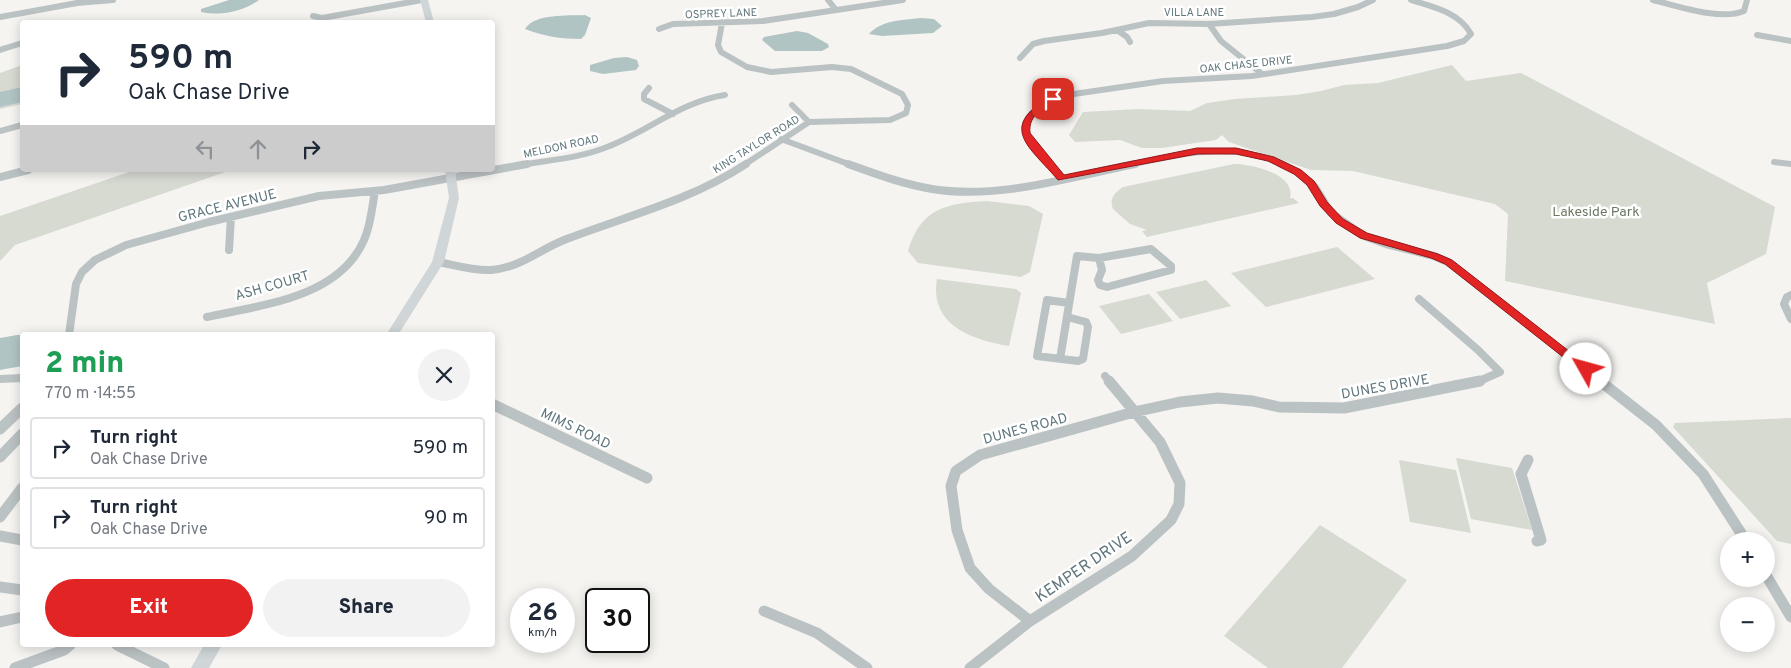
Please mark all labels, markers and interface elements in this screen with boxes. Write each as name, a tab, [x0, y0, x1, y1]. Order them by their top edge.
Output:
street label: OSPREY LANE	[685, 6, 757, 22]
street label: VILLA LANE	[1164, 6, 1224, 20]
text: 590 m	[128, 37, 233, 81]
icon: right	[45, 40, 110, 105]
street label: OAK CHASE DRIVE	[1199, 53, 1293, 77]
pin	[1032, 78, 1074, 120]
text: Oak Chase Drive	[128, 80, 290, 107]
icon: arrive	[1039, 85, 1067, 113]
street label: KING TAYLOR ROAD	[710, 112, 803, 177]
street label: MELDON ROAD	[522, 132, 600, 162]
icon: left	[191, 135, 219, 163]
icon: ahead	[244, 135, 272, 163]
icon: right	[297, 135, 325, 163]
street label: GRACE AVENUE	[176, 186, 278, 227]
park label: Lakeside Park	[1552, 204, 1640, 221]
street label: ASH COURT	[233, 268, 312, 305]
position arrow	[1559, 342, 1611, 394]
text: 2 min	[45, 346, 124, 383]
button: close	[418, 349, 470, 401]
street label: DUNES DRIVE	[1340, 371, 1431, 404]
text: 770 m · 14:55	[45, 384, 136, 404]
street label: MIMS ROAD	[538, 405, 613, 454]
street label: DUNES ROAD	[981, 410, 1069, 449]
text: Turn right	[90, 426, 178, 450]
icon: right	[47, 434, 75, 462]
text: 590 m	[412, 436, 468, 460]
text: Oak Chase Drive	[90, 450, 208, 470]
text: Turn right	[90, 496, 178, 520]
icon: right	[47, 504, 75, 532]
text: 90 m	[424, 506, 468, 530]
text: Oak Chase Drive	[90, 520, 208, 540]
street label: KEMPER DRIVE	[1032, 528, 1136, 607]
map controls	[1720, 532, 1775, 652]
button: +	[1720, 532, 1775, 587]
button: Exit	[45, 579, 253, 637]
button: Share	[263, 579, 470, 637]
speed limit sign: 30	[585, 588, 650, 653]
button: −	[1720, 597, 1775, 652]
text: 26	[527, 598, 558, 630]
text: km/h	[528, 625, 557, 641]

